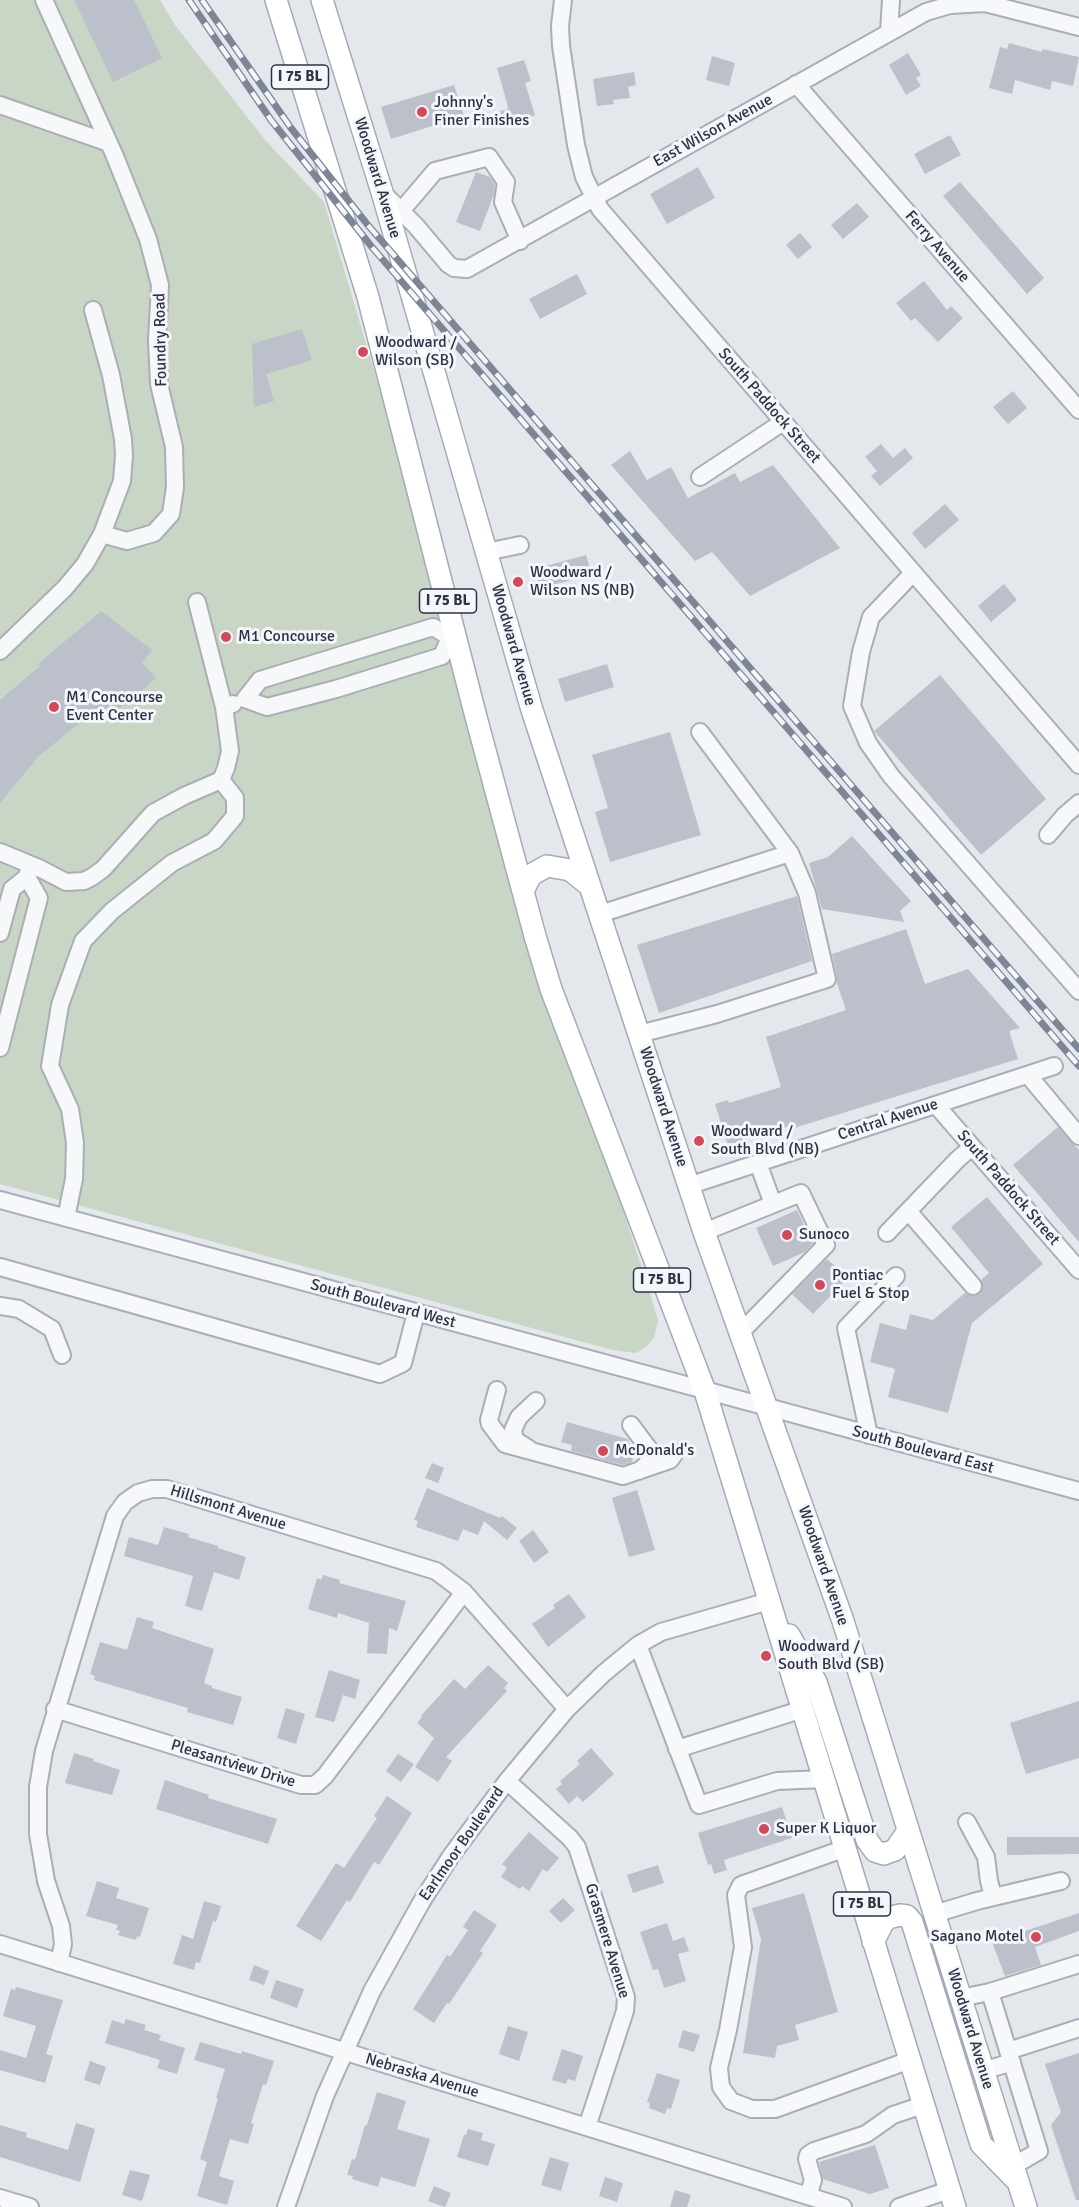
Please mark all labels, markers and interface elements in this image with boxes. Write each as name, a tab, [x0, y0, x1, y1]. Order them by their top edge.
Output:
road number: I 75 BL	[272, 65, 328, 89]
street label: East Wilson Avenue	[650, 90, 776, 172]
place label: Johnny's Finer Finishes	[434, 93, 529, 131]
marker: Johnny's Finer Finishes	[415, 105, 429, 119]
street label: Woodward Avenue	[349, 115, 405, 241]
street label: Ferry Avenue	[901, 207, 973, 287]
street label: Foundry Road	[151, 293, 171, 387]
place label: Woodward / Wilson (SB)	[375, 333, 457, 371]
street label: South Paddock Street	[714, 344, 824, 468]
marker: Woodward / Wilson (SB)	[356, 345, 370, 359]
place label: Woodward / Wilson NS (NB)	[530, 563, 635, 601]
marker: Woodward / Wilson NS (NB)	[511, 575, 525, 589]
street label: Woodward Avenue	[486, 582, 540, 708]
road number: I 75 BL	[420, 589, 476, 613]
place label: M1 Concourse	[238, 627, 335, 647]
marker: M1 Concourse	[219, 630, 233, 644]
place label: M1 Concourse Event Center	[66, 688, 163, 726]
marker: M1 Concourse Event Center	[47, 700, 61, 714]
street label: Woodward Avenue	[634, 1044, 692, 1170]
street label: Central Avenue	[836, 1095, 940, 1145]
place label: Woodward / South Blvd (NB)	[711, 1122, 819, 1160]
street label: South Paddock Street	[953, 1126, 1063, 1250]
marker: Woodward / South Blvd (NB)	[692, 1134, 706, 1148]
place label: Sunoco	[799, 1225, 849, 1245]
marker: Sunoco	[780, 1228, 794, 1242]
place label: Pontiac Fuel & Stop	[832, 1266, 909, 1304]
road number: I 75 BL	[634, 1268, 690, 1292]
street label: South Boulevard West	[308, 1275, 458, 1333]
marker: Pontiac Fuel & Stop	[813, 1278, 827, 1292]
street label: South Boulevard East	[850, 1422, 996, 1478]
place label: McDonald's	[615, 1441, 694, 1461]
marker: McDonald's	[596, 1444, 610, 1458]
street label: Hillsmont Avenue	[168, 1481, 288, 1535]
street label: Woodward Avenue	[794, 1504, 852, 1628]
place label: Woodward / South Blvd (SB)	[778, 1637, 884, 1675]
marker: Woodward / South Blvd (SB)	[759, 1649, 773, 1663]
street label: Pleasantview Drive	[168, 1736, 298, 1792]
street label: Earlmoor Boulevard	[415, 1783, 509, 1905]
place label: Super K Liquor	[776, 1819, 876, 1839]
marker: Super K Liquor	[757, 1822, 771, 1836]
street label: Grasmere Avenue	[580, 1881, 634, 2001]
road number: I 75 BL	[834, 1892, 890, 1916]
place label: Sagano Motel	[931, 1927, 1024, 1947]
marker: Sagano Motel	[1029, 1930, 1043, 1944]
street label: Woodward Avenue	[942, 1966, 998, 2092]
street label: Nebraska Avenue	[363, 2050, 481, 2102]

